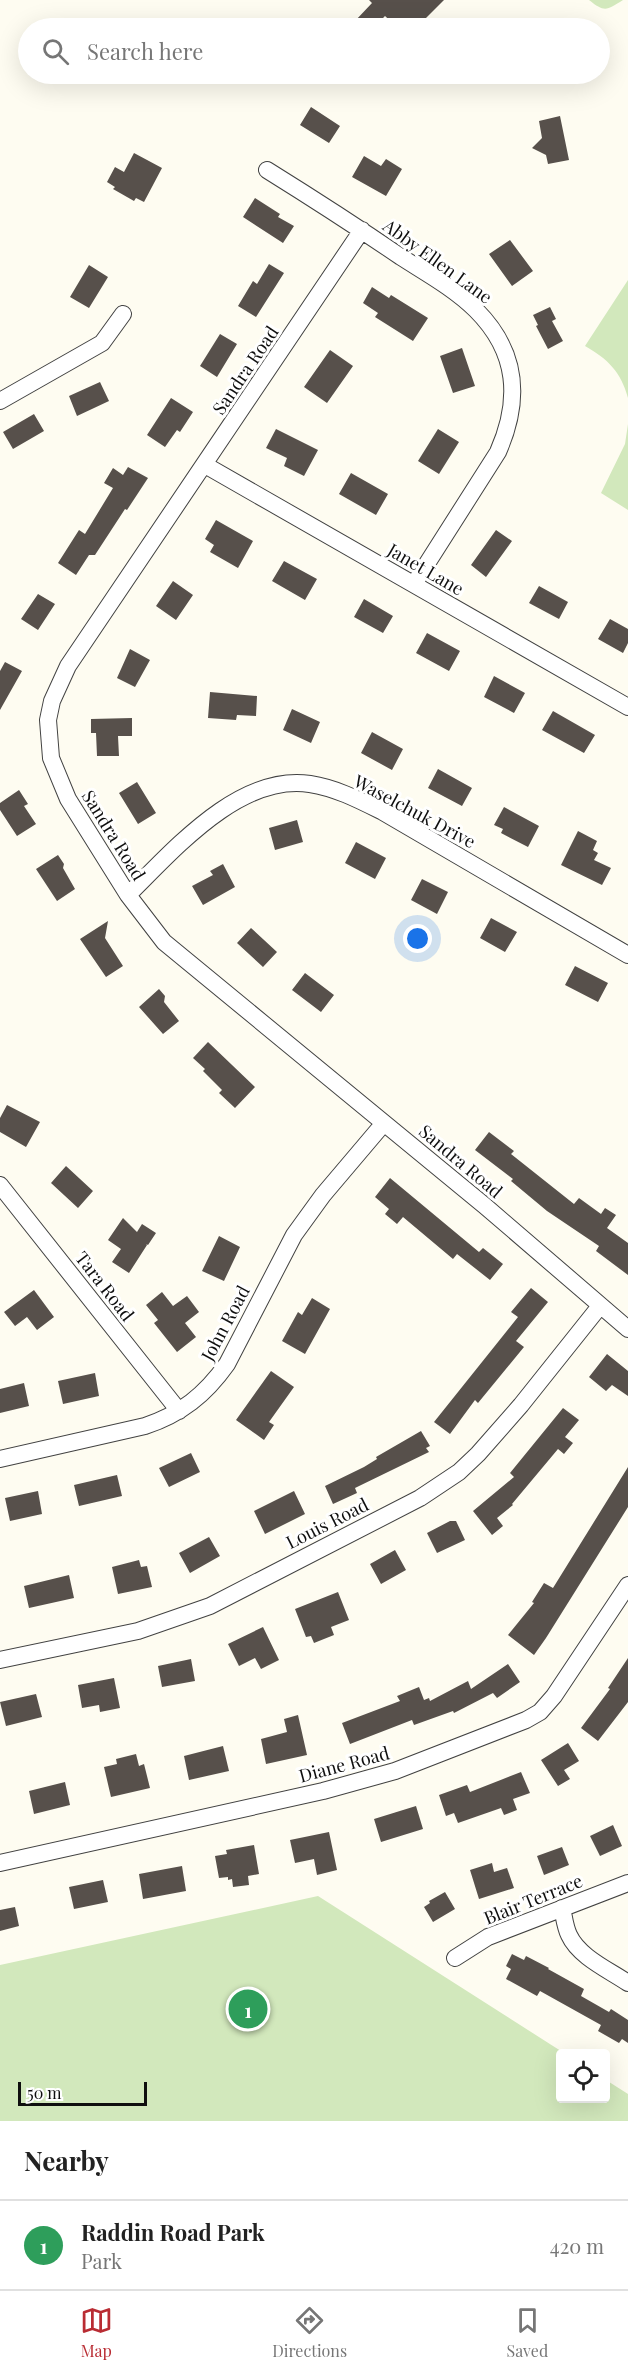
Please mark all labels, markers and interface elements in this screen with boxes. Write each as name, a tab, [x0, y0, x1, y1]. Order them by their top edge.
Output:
search box	[18, 18, 610, 84]
icon: search	[39, 35, 72, 68]
text: Search here	[87, 36, 203, 66]
street label: Abby Ellen Lane	[378, 213, 497, 309]
street label: Sandra Road	[207, 321, 284, 419]
street label: Janet Lane	[383, 537, 468, 600]
street label: Waselchuk Drive	[349, 768, 480, 853]
street label: Sandra Road	[77, 785, 152, 885]
your location	[403, 924, 432, 953]
street label: Sandra Road	[414, 1119, 508, 1203]
street label: Tara Road	[70, 1246, 140, 1326]
street label: John Road	[195, 1281, 255, 1366]
street label: Louis Road	[282, 1492, 373, 1554]
street label: Diane Road	[296, 1740, 392, 1788]
street label: Blair Terrace	[480, 1868, 586, 1930]
pin: 1	[228, 1986, 268, 2032]
map controls	[556, 2049, 610, 2103]
button: locate	[556, 2049, 610, 2103]
scale bar	[18, 2079, 147, 2106]
text: 50 m	[27, 2082, 61, 2103]
text: Nearby	[24, 2143, 109, 2178]
text: Raddin Road Park	[81, 2217, 265, 2247]
text: 1	[40, 2232, 47, 2259]
text: 420 m	[550, 2232, 604, 2259]
text: Park	[81, 2247, 122, 2274]
tab: Map	[80, 2304, 113, 2361]
tab: Directions	[272, 2304, 347, 2361]
tab: Saved	[507, 2304, 548, 2361]

